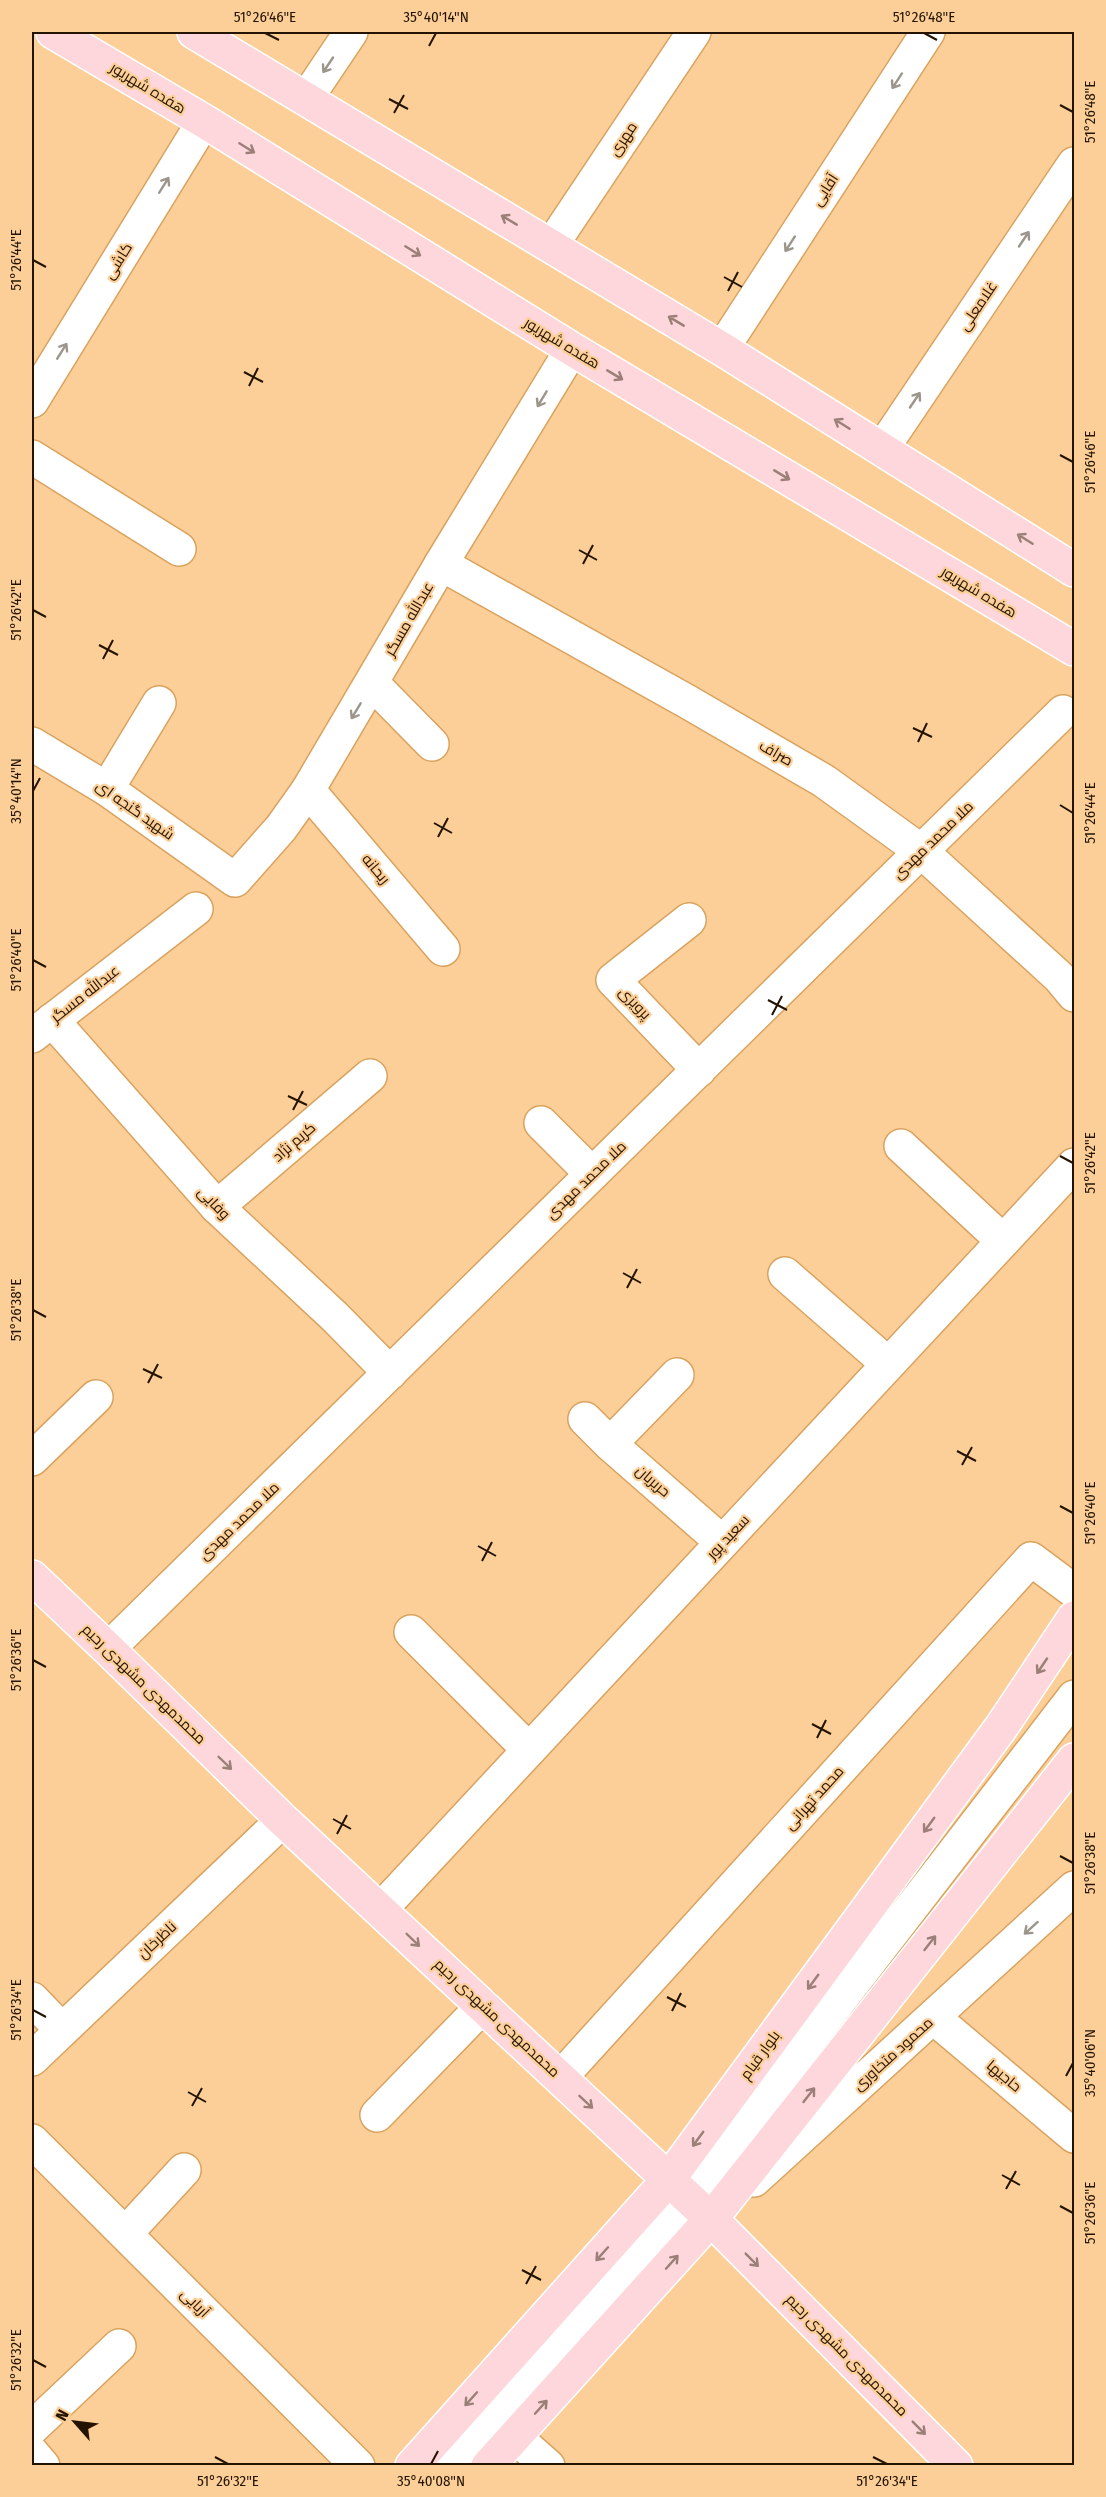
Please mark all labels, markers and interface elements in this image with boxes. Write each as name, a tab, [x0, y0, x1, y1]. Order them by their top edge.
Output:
text: 51°26'46"E	[234, 8, 296, 26]
text: 35°40'14"N	[403, 8, 469, 26]
text: 51°26'48"E	[893, 8, 955, 26]
one-way arrow	[322, 56, 334, 73]
street label: هفده شهریور	[105, 58, 189, 119]
one-way arrow	[890, 72, 903, 89]
text: 51°26'48"E	[1081, 81, 1099, 143]
street label: مهری	[605, 118, 642, 160]
one-way arrow	[238, 143, 255, 155]
street label: آقایی	[808, 170, 843, 210]
one-way arrow	[159, 177, 171, 194]
one-way arrow	[501, 214, 518, 226]
text: 51°26'44"E	[7, 229, 25, 291]
one-way arrow	[1018, 231, 1030, 247]
one-way arrow	[784, 235, 796, 252]
street label: کاشی	[100, 239, 137, 283]
one-way arrow	[404, 245, 421, 257]
street label: غلامعلی	[955, 278, 1002, 335]
street label: هفده شهریور	[519, 313, 603, 374]
one-way arrow	[668, 315, 685, 327]
one-way arrow	[57, 343, 69, 360]
one-way arrow	[606, 369, 623, 381]
one-way arrow	[535, 390, 547, 407]
one-way arrow	[909, 392, 921, 409]
one-way arrow	[834, 417, 851, 429]
text: 51°26'46"E	[1081, 431, 1099, 493]
one-way arrow	[773, 469, 790, 481]
one-way arrow	[1017, 532, 1034, 544]
street label: هفده شهریور	[936, 562, 1020, 623]
street label: عبدالله مسگر	[379, 578, 437, 660]
text: 51°26'42"E	[7, 579, 25, 641]
one-way arrow	[349, 702, 361, 719]
street label: صراف	[756, 736, 796, 770]
text: 35°40'14"N	[7, 758, 25, 824]
street label: شهید گنجه ای	[92, 776, 178, 844]
text: 51°26'44"E	[1081, 782, 1099, 844]
street label: ملا محمد مهدی	[889, 797, 978, 884]
street label: ریحانه	[358, 850, 394, 888]
text: 51°26'40"E	[7, 929, 25, 991]
street label: عبدالله مسگر	[46, 961, 123, 1027]
street label: پرویزی	[614, 983, 655, 1024]
street label: کریم نژاد	[269, 1118, 320, 1166]
text: 51°26'42"E	[1081, 1132, 1099, 1194]
street label: ملا محمد مهدی	[542, 1137, 631, 1224]
street label: وفایی	[193, 1183, 234, 1224]
text: 51°26'38"E	[7, 1279, 25, 1341]
street label: حریریان	[631, 1461, 674, 1502]
street label: ملا محمد مهدی	[195, 1478, 284, 1565]
text: 51°26'40"E	[1081, 1482, 1099, 1544]
street label: سعید پور	[702, 1511, 754, 1564]
street label: محمدمهدی مشهدی رحیم	[78, 1620, 210, 1749]
text: 51°26'36"E	[7, 1629, 25, 1691]
one-way arrow	[1036, 1657, 1048, 1674]
one-way arrow	[217, 1756, 232, 1770]
street label: محمد تهرانی	[781, 1762, 848, 1834]
one-way arrow	[923, 1817, 936, 1833]
text: 51°26'38"E	[1081, 1832, 1099, 1894]
street label: ناظرخان	[134, 1917, 181, 1963]
one-way arrow	[1024, 1921, 1039, 1935]
one-way arrow	[405, 1932, 420, 1946]
one-way arrow	[924, 1935, 937, 1951]
street label: محمدمهدی مشهدی رحیم	[430, 1955, 564, 2082]
one-way arrow	[807, 1974, 820, 1990]
text: 51°26'34"E	[7, 1979, 25, 2041]
street label: محمود متخاوری	[849, 2013, 937, 2095]
street label: بلوار قیام	[736, 2027, 785, 2084]
text: 35°40'06"N	[1081, 2029, 1099, 2097]
street label: حاجیها	[982, 2056, 1025, 2096]
one-way arrow	[803, 2087, 816, 2103]
one-way arrow	[578, 2095, 593, 2109]
one-way arrow	[692, 2131, 704, 2147]
text: 51°26'36"E	[1081, 2182, 1099, 2244]
one-way arrow	[595, 2246, 609, 2261]
one-way arrow	[745, 2253, 760, 2268]
one-way arrow	[665, 2255, 679, 2270]
street label: آریایی	[176, 2285, 213, 2322]
street label: محمدمهدی مشهدی رحیم	[781, 2290, 912, 2421]
text: 51°26'32"E	[7, 2329, 25, 2391]
one-way arrow	[464, 2391, 478, 2406]
north arrow	[45, 2392, 105, 2452]
one-way arrow	[534, 2399, 548, 2414]
text: N	[52, 2406, 73, 2424]
one-way arrow	[912, 2421, 927, 2436]
text: 51°26'32"E	[197, 2472, 259, 2490]
text: 35°40'08"N	[397, 2472, 465, 2490]
text: 51°26'34"E	[856, 2472, 918, 2490]

